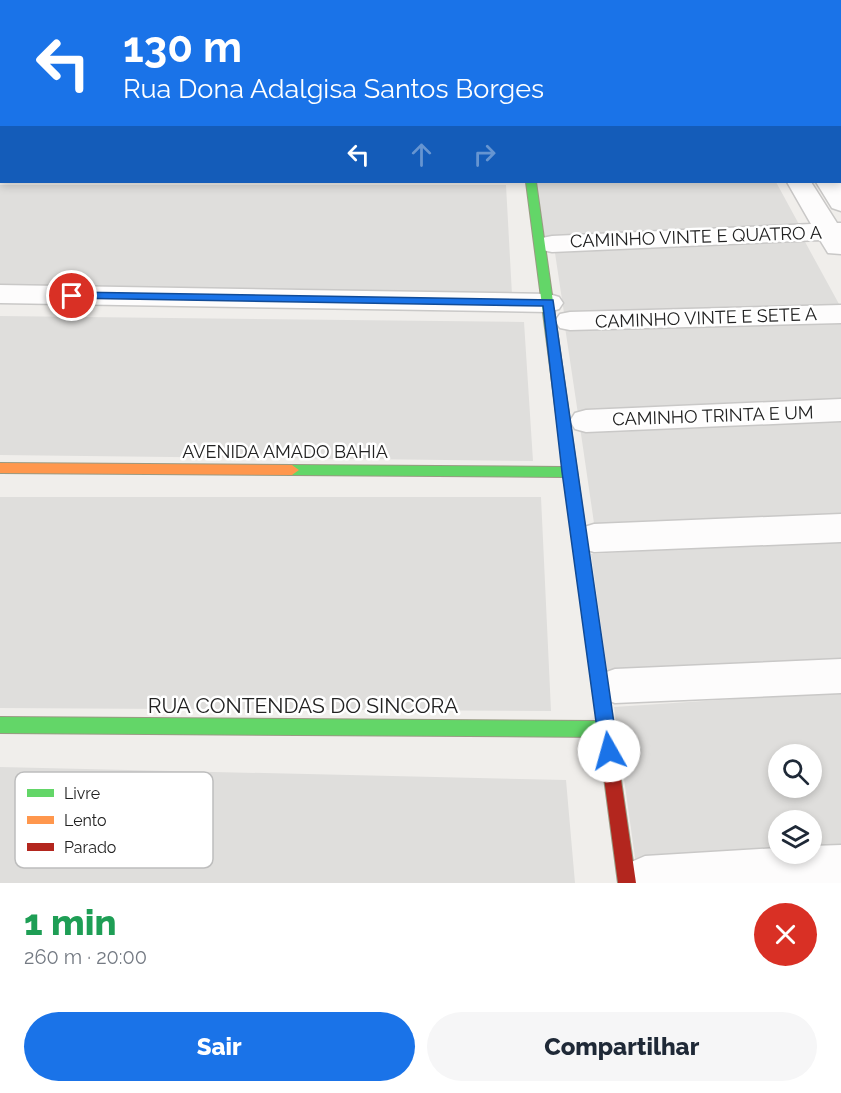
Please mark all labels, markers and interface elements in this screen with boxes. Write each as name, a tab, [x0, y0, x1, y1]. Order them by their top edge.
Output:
text: 130 m	[123, 23, 242, 72]
icon: left	[24, 24, 102, 102]
text: Rua Dona Adalgisa Santos Borges	[123, 73, 544, 104]
icon: left	[342, 138, 375, 171]
icon: ahead	[405, 138, 438, 171]
icon: right	[468, 138, 501, 171]
street label: CAMINHO VINTE E QUATRO A	[570, 222, 822, 251]
pin	[46, 270, 97, 321]
icon: arrive	[55, 279, 88, 312]
street label: CAMINHO VINTE E SETE A	[595, 303, 817, 332]
street label: CAMINHO TRINTA E UM	[612, 401, 814, 430]
street label: AVENIDA AMADO BAHIA	[182, 441, 388, 462]
street label: RUA CONTENDAS DO SINCORA	[148, 693, 458, 718]
position arrow	[577, 719, 641, 783]
map controls	[768, 744, 822, 864]
button: search	[768, 744, 822, 798]
legend	[15, 772, 213, 868]
text: Livre	[64, 784, 100, 803]
button: layers	[768, 810, 822, 864]
text: Lento	[64, 811, 107, 830]
text: Parado	[64, 838, 116, 857]
text: 1 min	[24, 901, 116, 943]
button: close	[754, 903, 817, 966]
text: 260 m · 20:00	[24, 945, 147, 969]
button: Sair	[24, 1012, 415, 1081]
button: Compartilhar	[427, 1012, 817, 1081]

